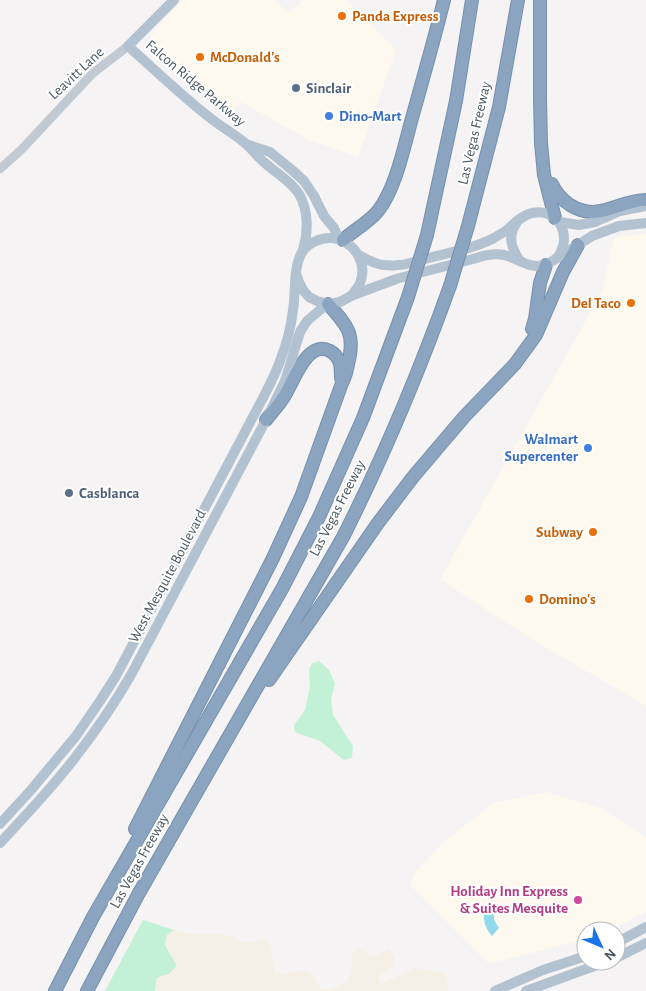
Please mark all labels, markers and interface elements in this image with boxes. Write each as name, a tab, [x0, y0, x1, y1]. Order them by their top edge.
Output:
place label: Panda Express	[352, 9, 439, 24]
marker: Panda Express	[336, 10, 348, 22]
street label: Falcon Ridge Parkway	[143, 37, 249, 130]
street label: Leavitt Lane	[46, 44, 107, 103]
place label: McDonald's	[210, 50, 280, 65]
marker: McDonald's	[194, 51, 206, 63]
street label: Las Vegas Freeway	[455, 79, 494, 186]
place label: Sinclair	[306, 81, 352, 96]
marker: Sinclair	[290, 82, 302, 94]
place label: Dino-Mart	[339, 109, 401, 124]
marker: Dino-Mart	[323, 110, 335, 122]
place label: Del Taco	[571, 296, 621, 311]
marker: Del Taco	[625, 297, 637, 309]
place label: Walmart Supercenter	[505, 432, 579, 464]
marker: Walmart Supercenter	[582, 442, 594, 454]
street label: Las Vegas Freeway	[307, 457, 368, 559]
place label: Casblanca	[79, 486, 139, 501]
marker: Casblanca	[63, 487, 75, 499]
street label: West Mesquite Boulevard	[126, 507, 209, 645]
place label: Subway	[536, 525, 583, 540]
marker: Subway	[587, 526, 599, 538]
place label: Domino's	[539, 592, 596, 607]
marker: Domino's	[523, 593, 535, 605]
street label: Las Vegas Freeway	[107, 811, 172, 911]
place label: Holiday Inn Express & Suites Mesquite	[450, 884, 568, 916]
marker: Holiday Inn Express & Suites Mesquite	[572, 894, 584, 906]
north arrow	[576, 921, 626, 971]
text: N	[601, 946, 618, 963]

